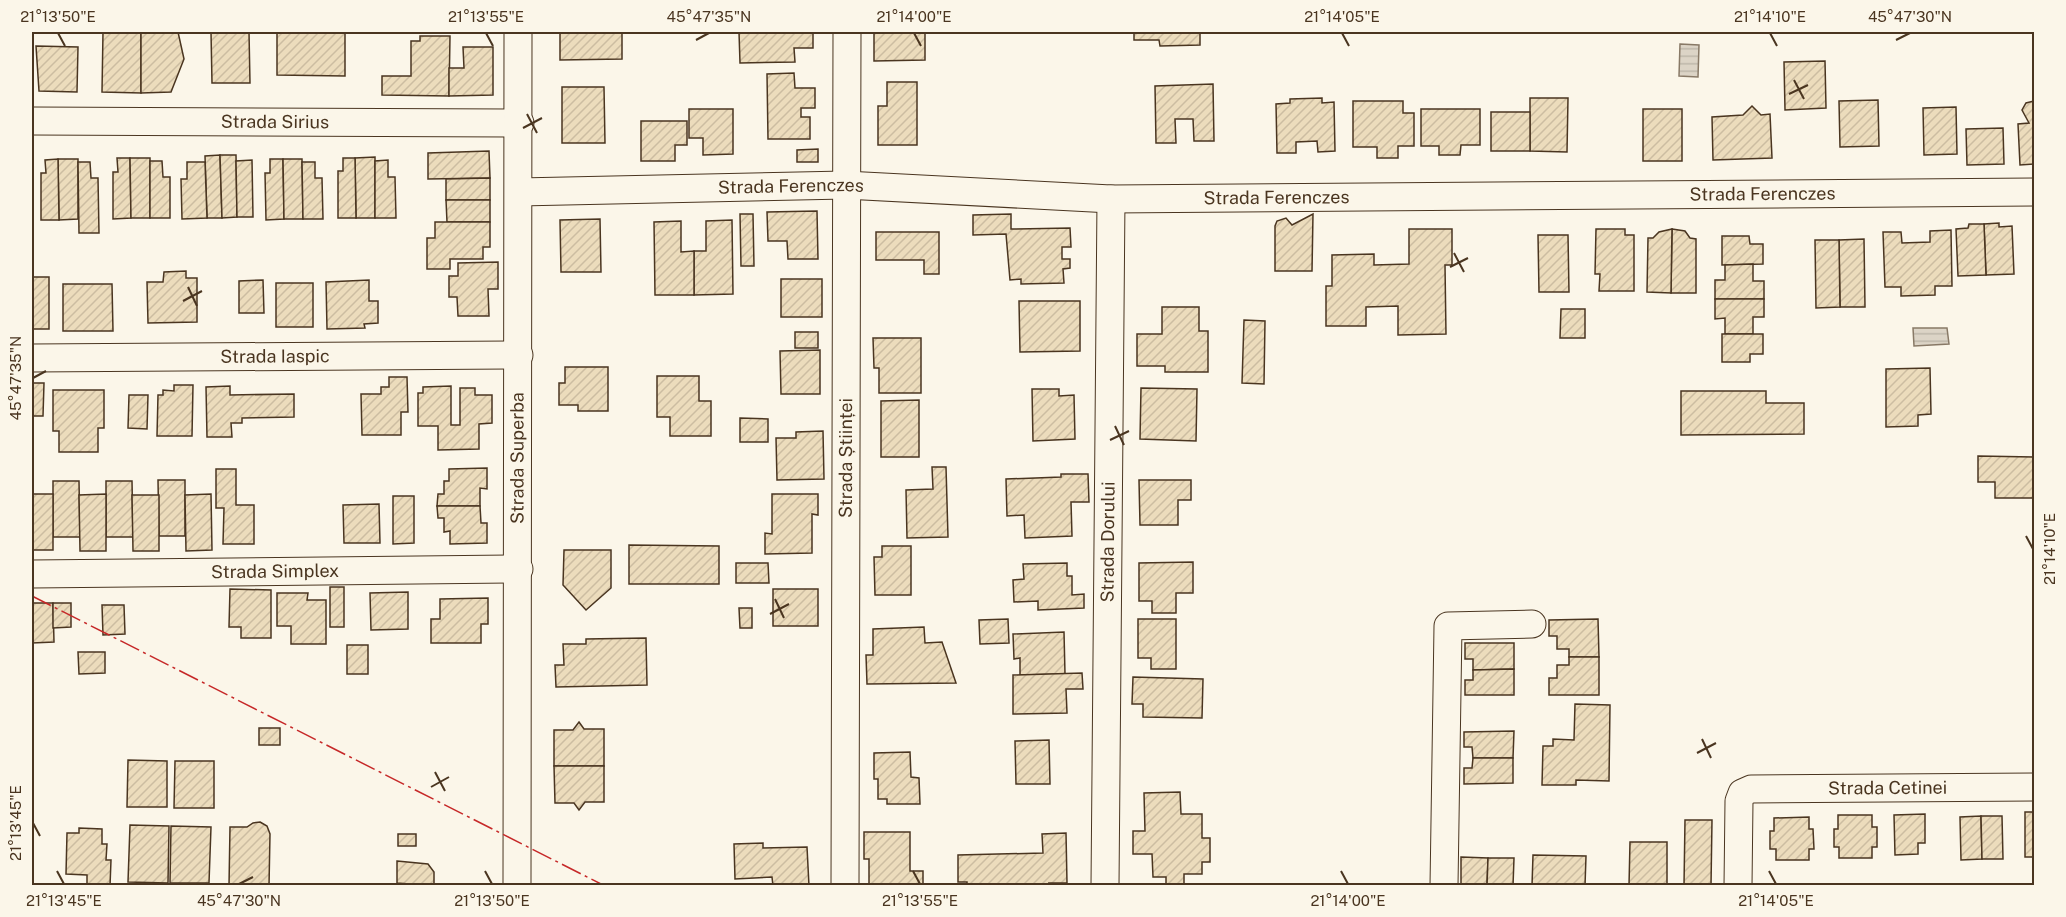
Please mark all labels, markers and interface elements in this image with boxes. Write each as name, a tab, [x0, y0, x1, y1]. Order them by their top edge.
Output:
text: 21°13'50"E	[20, 8, 96, 25]
text: 21°13'55"E	[448, 8, 524, 25]
text: 45°47'35"N	[667, 8, 751, 25]
text: 21°14'00"E	[876, 8, 952, 25]
text: 21°14'05"E	[1304, 8, 1380, 25]
text: 21°14'10"E	[1734, 8, 1806, 25]
text: 45°47'30"N	[1868, 8, 1952, 25]
street label: Strada Sirius	[221, 111, 329, 132]
street label: Strada Ferenczes	[718, 174, 865, 198]
street label: Strada Ferenczes	[1689, 183, 1836, 205]
street label: Strada Ferenczes	[1203, 186, 1350, 208]
text: 45°47'35"N	[7, 336, 24, 420]
street label: Strada Iaspic	[220, 345, 330, 367]
street label: Strada Superba	[506, 392, 528, 524]
street label: Strada Științei	[835, 398, 856, 518]
street label: Strada Dorului	[1096, 481, 1119, 603]
text: 21°14'10"E	[2041, 513, 2058, 585]
street label: Strada Simplex	[211, 560, 339, 582]
street label: Strada Cetinei	[1828, 777, 1947, 798]
text: 21°13'45"E	[7, 785, 24, 861]
text: 21°13'45"E	[26, 892, 102, 909]
text: 45°47'30"N	[197, 892, 281, 909]
text: 21°13'50"E	[454, 892, 530, 909]
text: 21°13'55"E	[882, 892, 958, 909]
text: 21°14'00"E	[1310, 892, 1386, 909]
text: 21°14'05"E	[1738, 892, 1814, 909]

